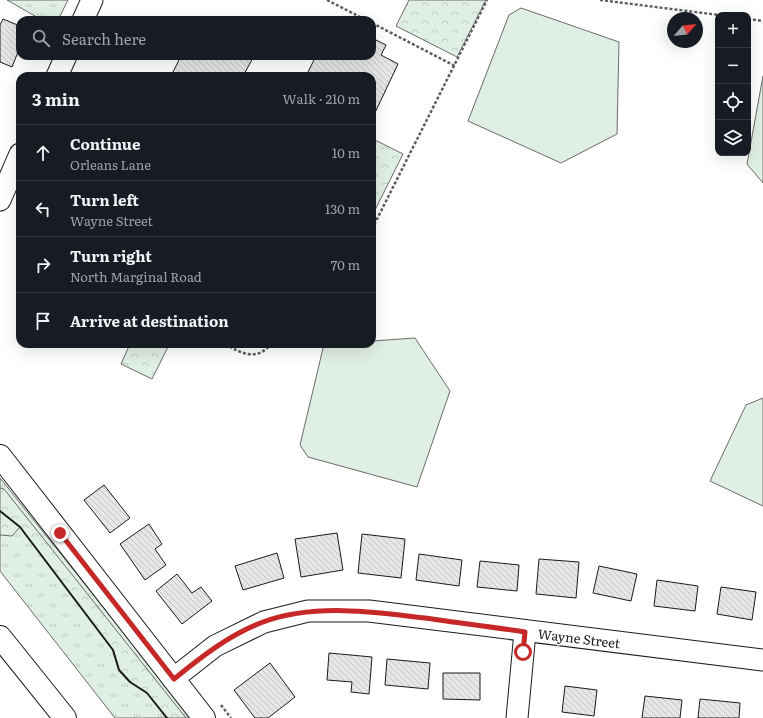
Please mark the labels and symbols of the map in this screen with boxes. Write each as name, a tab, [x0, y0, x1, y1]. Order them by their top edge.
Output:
north arrow	[667, 12, 703, 48]
route end	[51, 524, 69, 542]
street label: Wayne Street	[537, 624, 622, 653]
route start	[514, 643, 532, 661]

